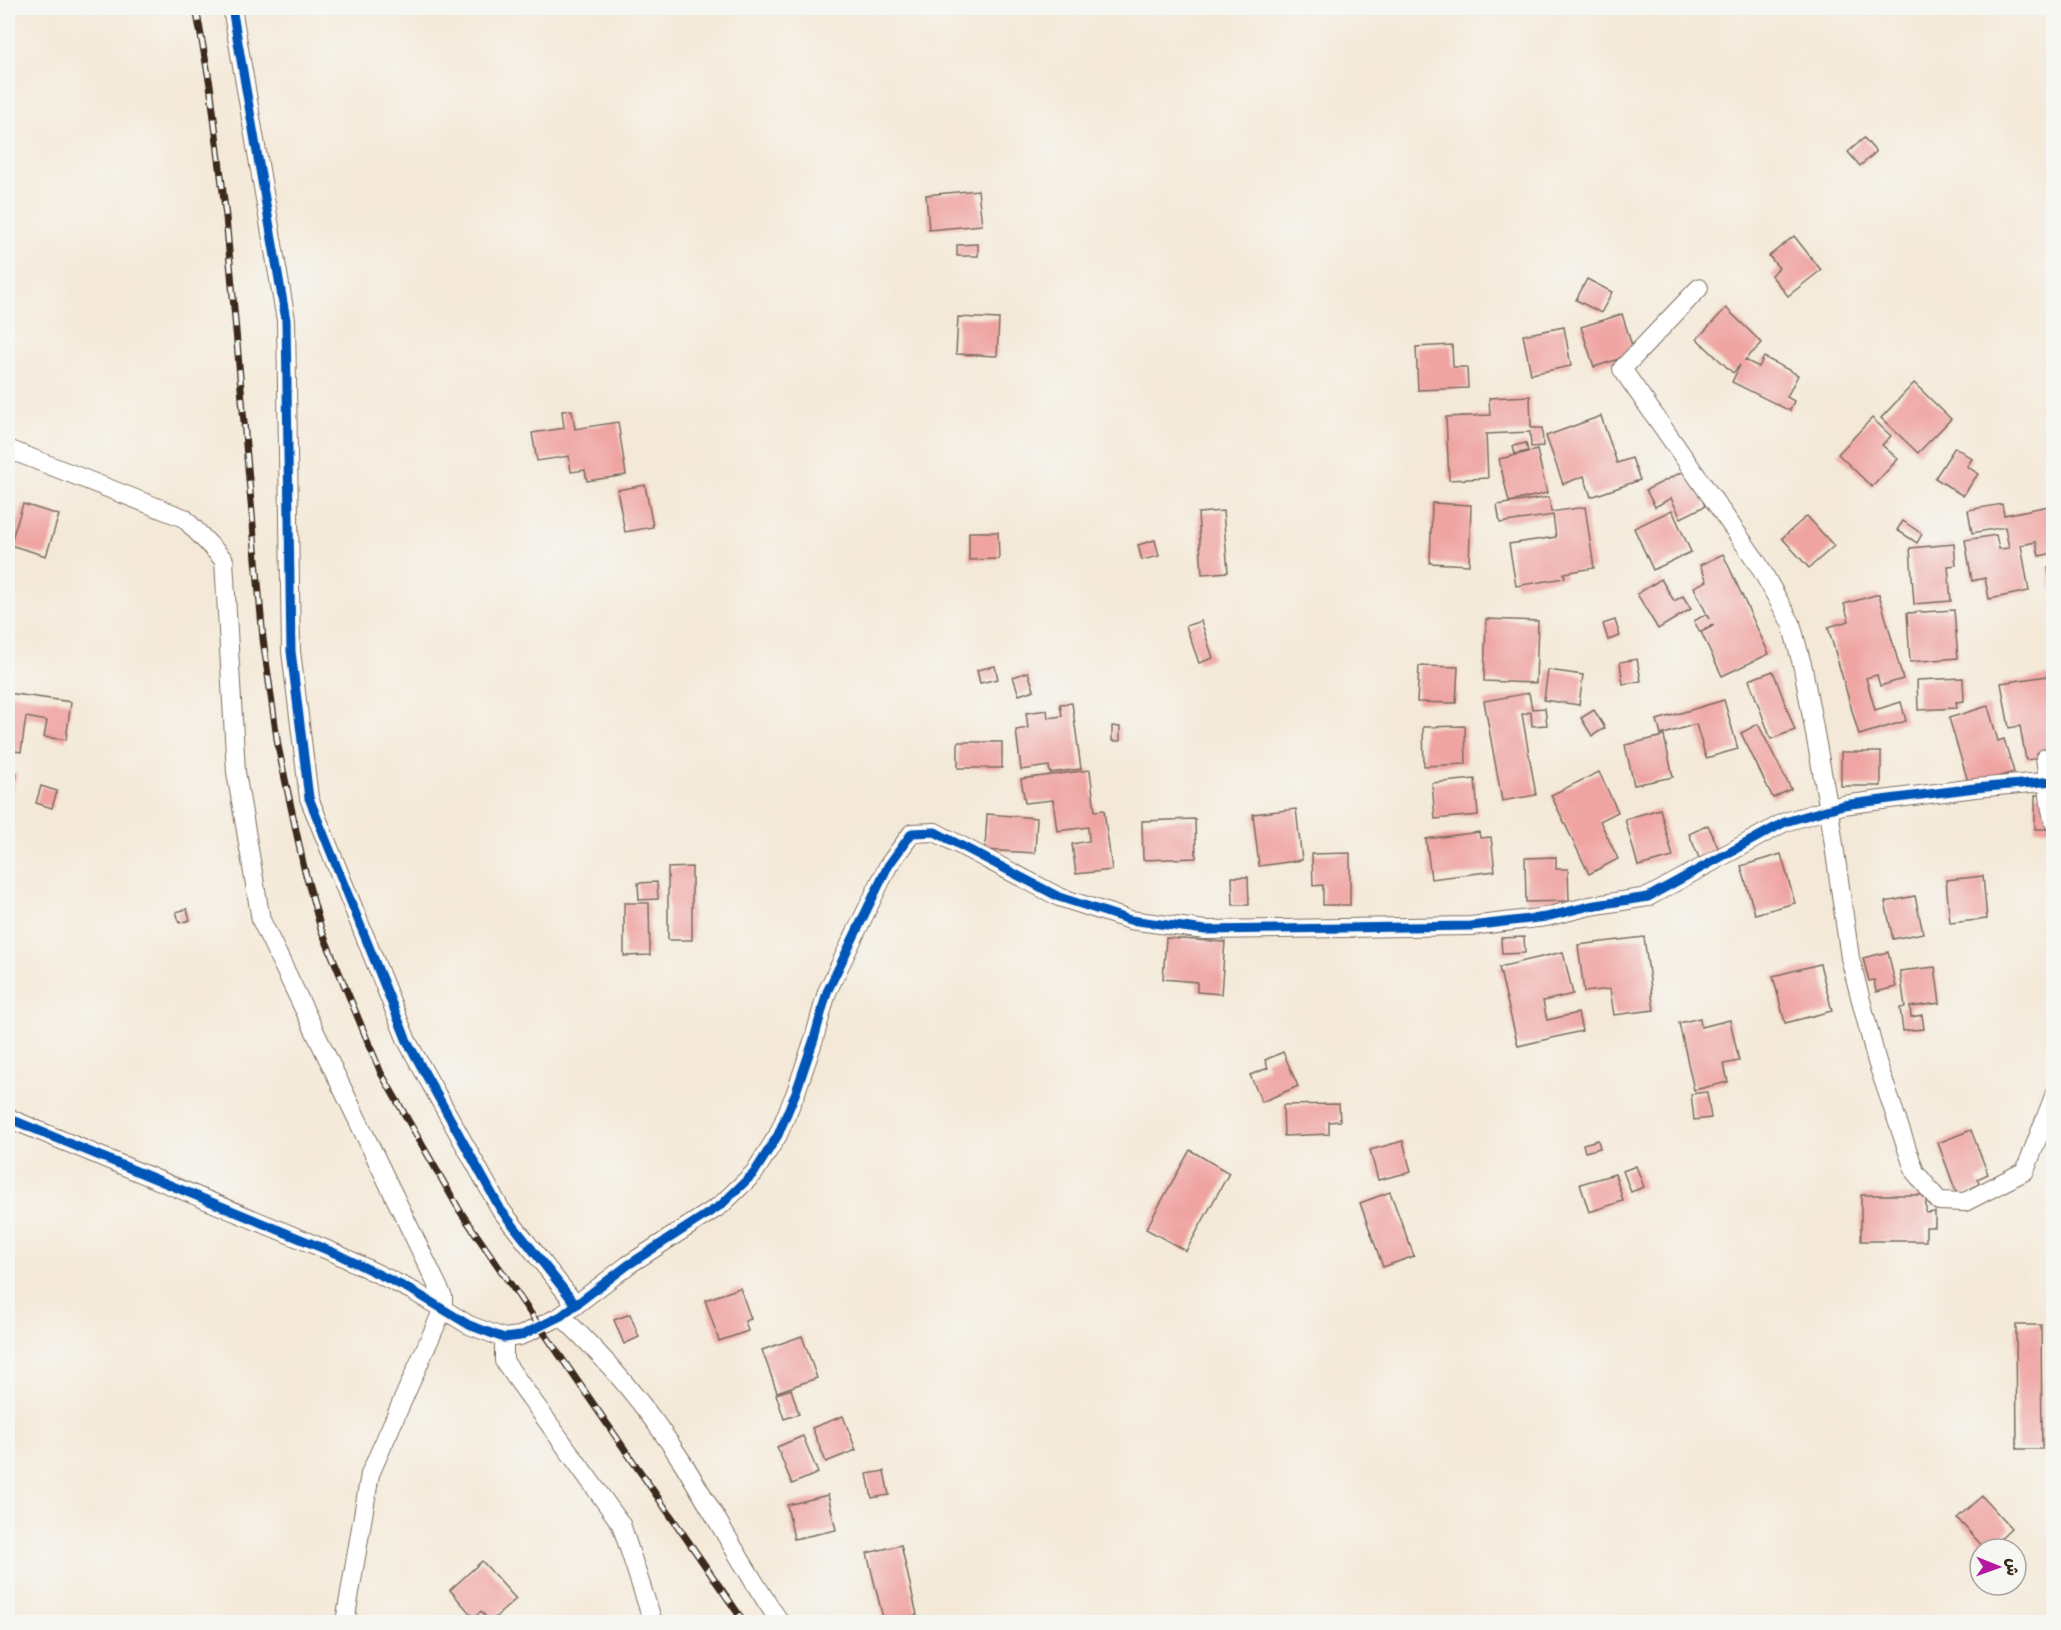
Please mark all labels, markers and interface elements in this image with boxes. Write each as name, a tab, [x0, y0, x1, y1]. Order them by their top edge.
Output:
north arrow	[1968, 1537, 2028, 1597]
text: ش	[2002, 1558, 2026, 1576]

